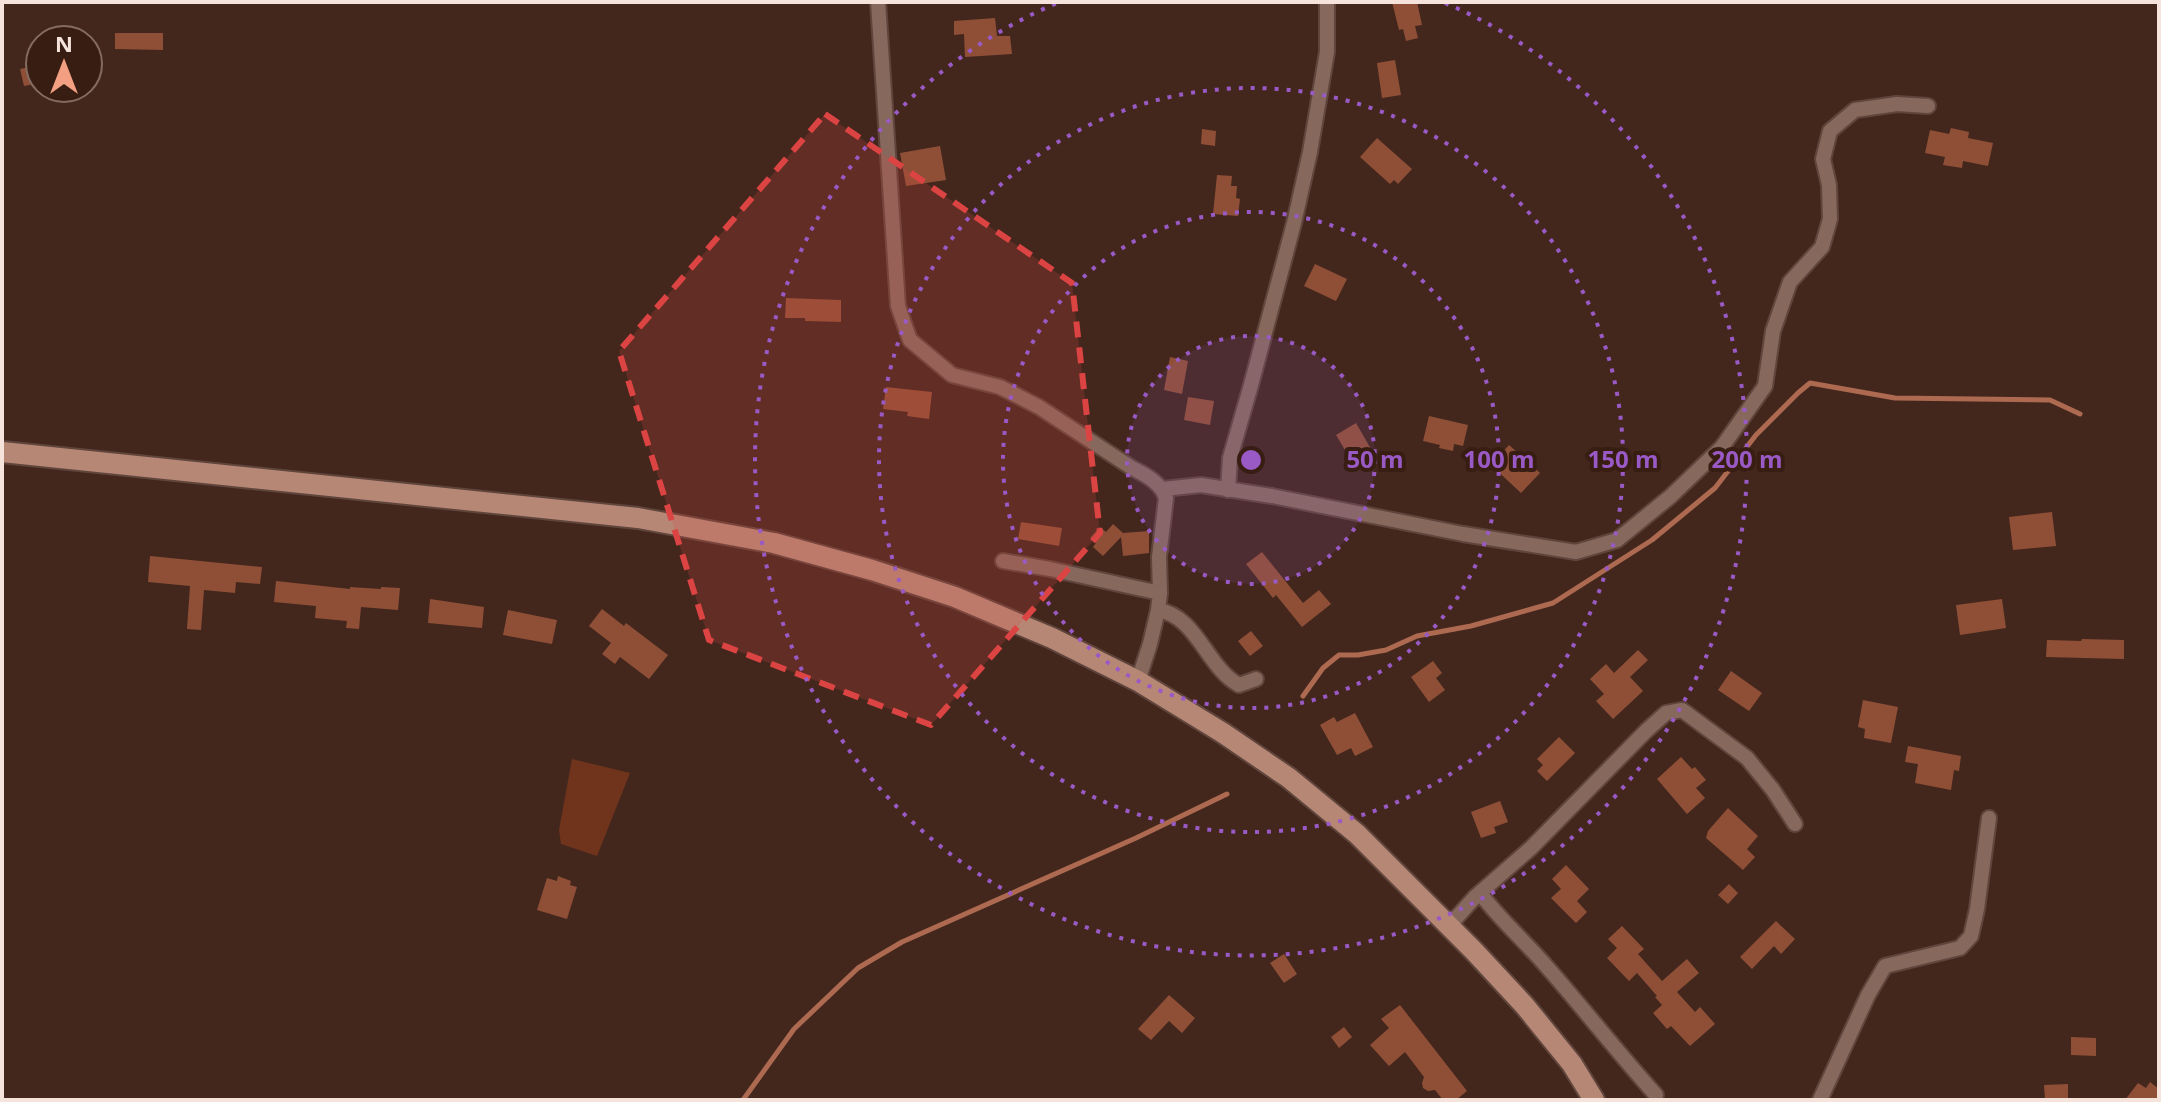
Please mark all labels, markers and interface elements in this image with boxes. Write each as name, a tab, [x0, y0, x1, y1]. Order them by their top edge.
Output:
north arrow	[24, 24, 104, 104]
text: N	[55, 28, 73, 58]
text: 50 m	[1346, 442, 1404, 475]
text: 100 m	[1464, 442, 1534, 475]
text: 150 m	[1588, 442, 1658, 475]
text: 200 m	[1712, 442, 1782, 475]
centre of rings	[1237, 446, 1265, 474]

